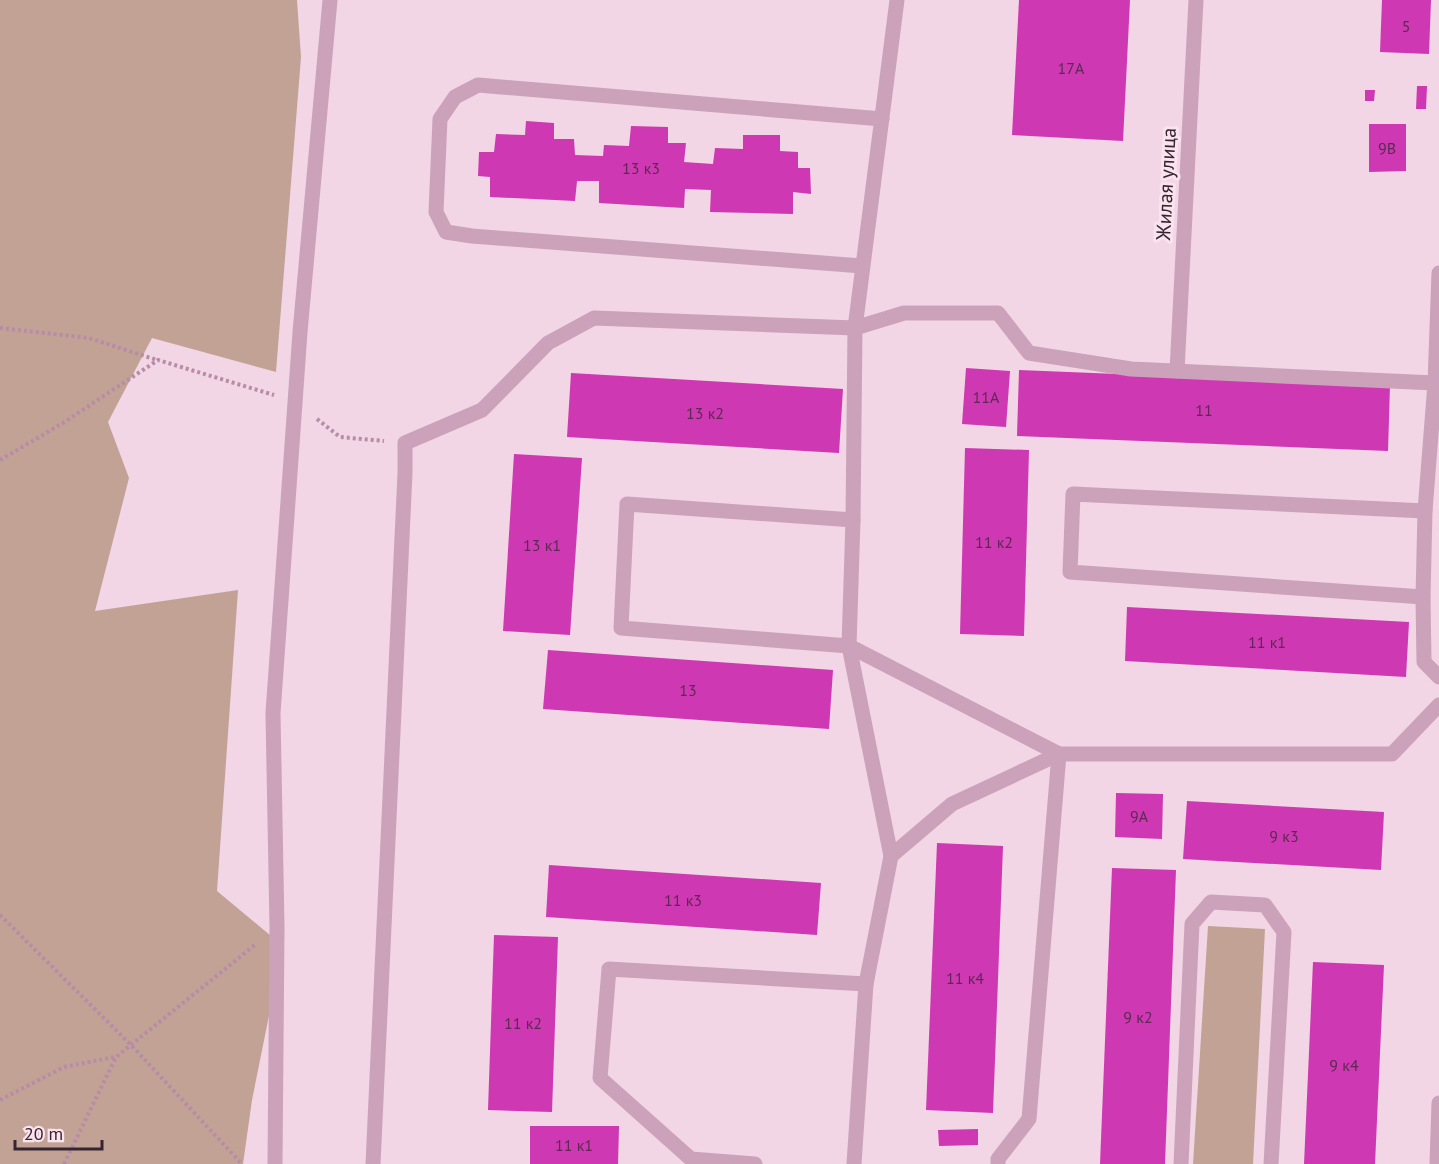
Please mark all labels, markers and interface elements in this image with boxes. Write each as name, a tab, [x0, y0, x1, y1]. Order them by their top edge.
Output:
house number: 5	[1402, 16, 1410, 36]
house number: 17А	[1058, 58, 1085, 78]
street label: Жилая улица	[1150, 127, 1182, 242]
house number: 9В	[1378, 138, 1396, 158]
house number: 13 к3	[622, 158, 660, 178]
house number: 11А	[973, 387, 1000, 407]
house number: 11	[1195, 400, 1213, 420]
house number: 13 к2	[686, 403, 724, 423]
house number: 11 к2	[975, 532, 1013, 552]
house number: 13 к1	[523, 535, 561, 555]
house number: 11 к1	[1248, 632, 1286, 652]
house number: 13	[679, 680, 697, 700]
house number: 9А	[1130, 806, 1149, 826]
house number: 9 к3	[1269, 826, 1299, 846]
house number: 11 к3	[664, 890, 702, 910]
house number: 11 к4	[946, 968, 984, 988]
house number: 9 к2	[1123, 1007, 1153, 1027]
house number: 11 к2	[504, 1013, 542, 1033]
house number: 9 к4	[1329, 1055, 1359, 1075]
scale bar	[15, 1113, 102, 1151]
text: 20 m	[24, 1122, 63, 1145]
house number: 11 к1	[555, 1135, 593, 1155]

